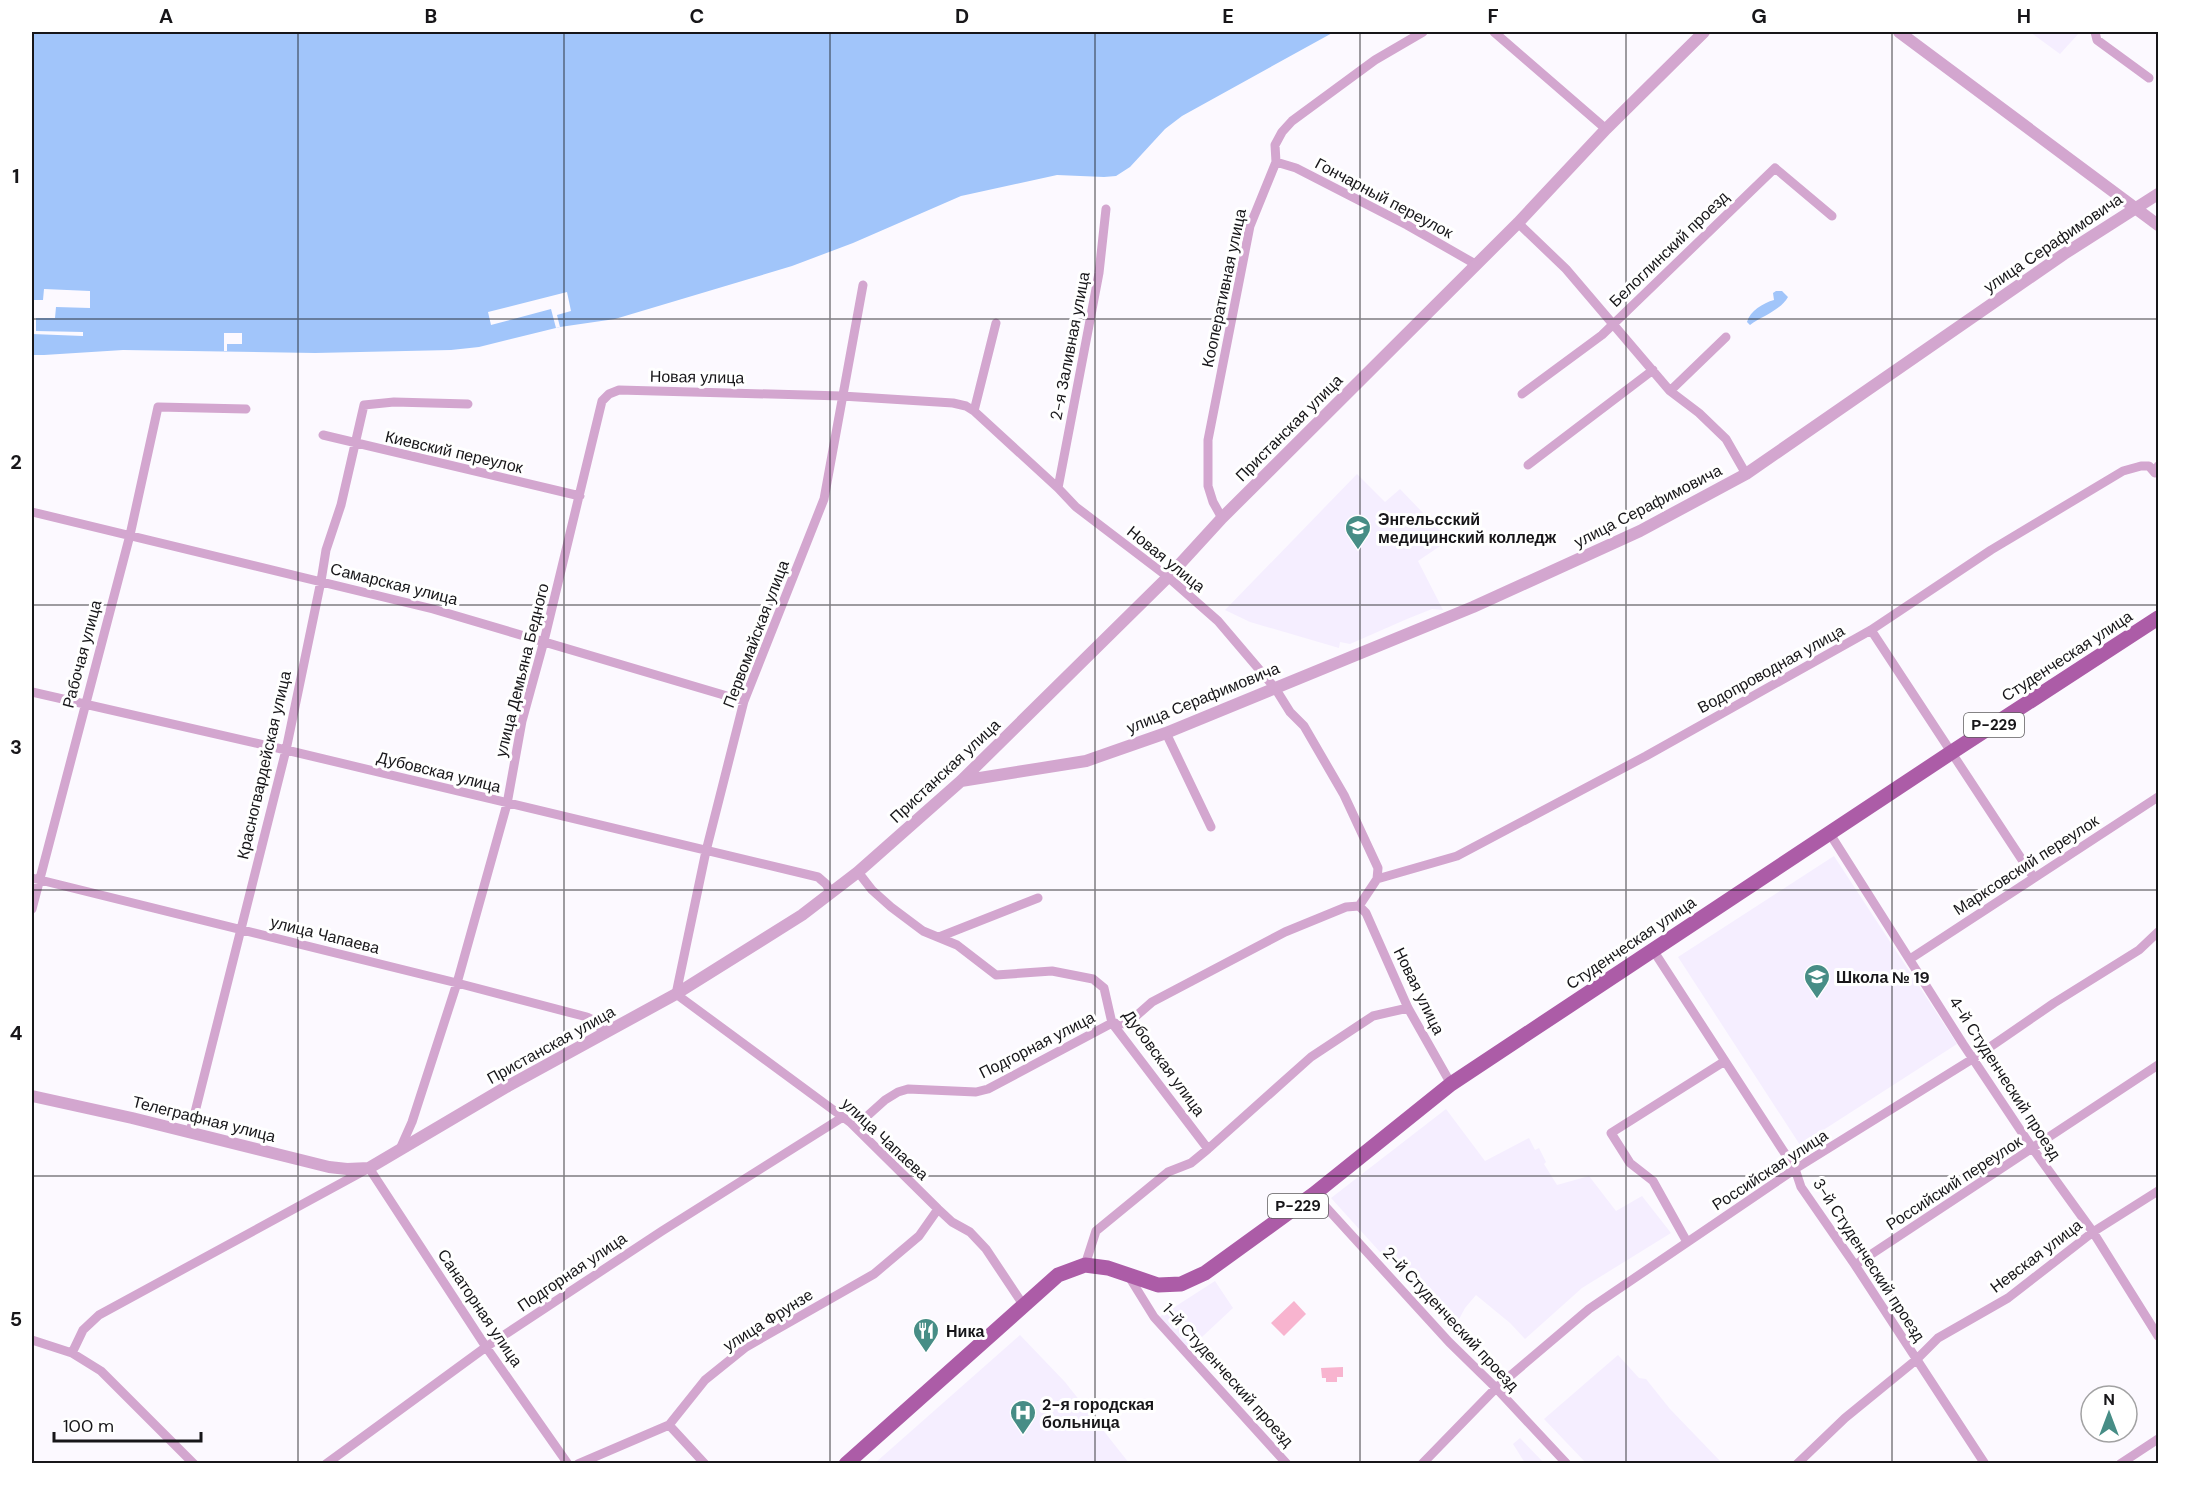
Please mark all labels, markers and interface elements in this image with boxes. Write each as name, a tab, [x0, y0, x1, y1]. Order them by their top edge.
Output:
text: A	[159, 3, 173, 29]
text: B	[425, 3, 437, 29]
text: C	[690, 3, 704, 29]
text: D	[955, 3, 969, 29]
text: E	[1222, 3, 1234, 29]
text: F	[1487, 3, 1499, 29]
text: G	[1751, 3, 1767, 29]
text: H	[2017, 3, 2031, 29]
street label: Гончарный переулок	[1311, 153, 1457, 244]
text: 1	[12, 163, 20, 189]
street label: Белоглинский проезд	[1605, 186, 1734, 312]
street label: улица Серафимовича	[1979, 189, 2127, 297]
street label: Кооперативная улица	[1197, 207, 1251, 369]
street label: 2-я Заливная улица	[1045, 270, 1095, 422]
street label: Новая улица	[650, 366, 745, 388]
street label: Пристанская улица	[1231, 370, 1347, 486]
street label: Киевский переулок	[383, 426, 526, 478]
text: 2	[10, 449, 22, 475]
street label: улица Серафимовича	[1571, 460, 1726, 552]
place label: Энгельсский медицинский колледж	[1378, 509, 1557, 548]
school or university icon: Энгельсский медицинский колледж	[1343, 513, 1373, 551]
street label: Новая улица	[1123, 521, 1209, 597]
street label: Первомайская улица	[718, 557, 794, 711]
street label: Самарская улица	[328, 558, 460, 610]
street label: улица Демьяна Бедного	[490, 581, 554, 759]
street label: Рабочая улица	[58, 598, 107, 710]
street label: Студенческая улица	[1998, 606, 2137, 706]
street label: Водопроводная улица	[1694, 620, 1848, 718]
street label: улица Серафимовича	[1123, 658, 1283, 738]
street label: Красногвардейская улица	[232, 669, 296, 861]
road number: Р-229	[1964, 713, 2024, 737]
street label: Пристанская улица	[885, 714, 1005, 828]
text: 3	[10, 734, 22, 760]
street label: Дубовская улица	[375, 746, 503, 798]
street label: Марксовский переулок	[1949, 810, 2104, 920]
street label: Студенческая улица	[1562, 892, 1700, 994]
street label: улица Чапаева	[268, 911, 382, 959]
street label: Новая улица	[1389, 944, 1449, 1038]
school or university icon: Школа № 19	[1802, 962, 1832, 1000]
place label: Школа № 19	[1836, 967, 1930, 988]
street label: 4-й Студенческий проезд	[1944, 992, 2066, 1164]
street label: Пристанская улица	[483, 1001, 619, 1089]
street label: Дубовская улица	[1118, 1005, 1210, 1121]
street label: Подгорная улица	[976, 1007, 1099, 1083]
text: 4	[10, 1020, 23, 1046]
street label: Телеграфная улица	[130, 1091, 278, 1147]
street label: улица Чапаева	[837, 1093, 933, 1185]
street label: Российская улица	[1708, 1125, 1832, 1215]
street label: Российский переулок	[1882, 1131, 2027, 1235]
street label: 3-й Студенческий проезд	[1808, 1174, 1930, 1346]
road number: Р-229	[1268, 1194, 1328, 1218]
street label: Невская улица	[1986, 1214, 2086, 1297]
street label: Подгорная улица	[513, 1228, 631, 1316]
street label: 2-й Студенческий проезд	[1378, 1242, 1524, 1396]
street label: Санаторная улица	[433, 1245, 527, 1371]
street label: улица Фрунзе	[719, 1284, 817, 1356]
street label: 1-й Студенческий проезд	[1158, 1299, 1299, 1452]
text: 5	[10, 1306, 22, 1332]
restaurant icon: Ника	[911, 1316, 941, 1354]
place label: Ника	[946, 1321, 984, 1342]
north arrow	[2079, 1384, 2139, 1444]
text: N	[2103, 1389, 2115, 1410]
place label: 2-я городская больница	[1042, 1394, 1154, 1433]
hospital icon: 2-я городская больница	[1008, 1398, 1038, 1436]
scale bar	[54, 1405, 201, 1443]
text: 100 m	[63, 1414, 114, 1438]

